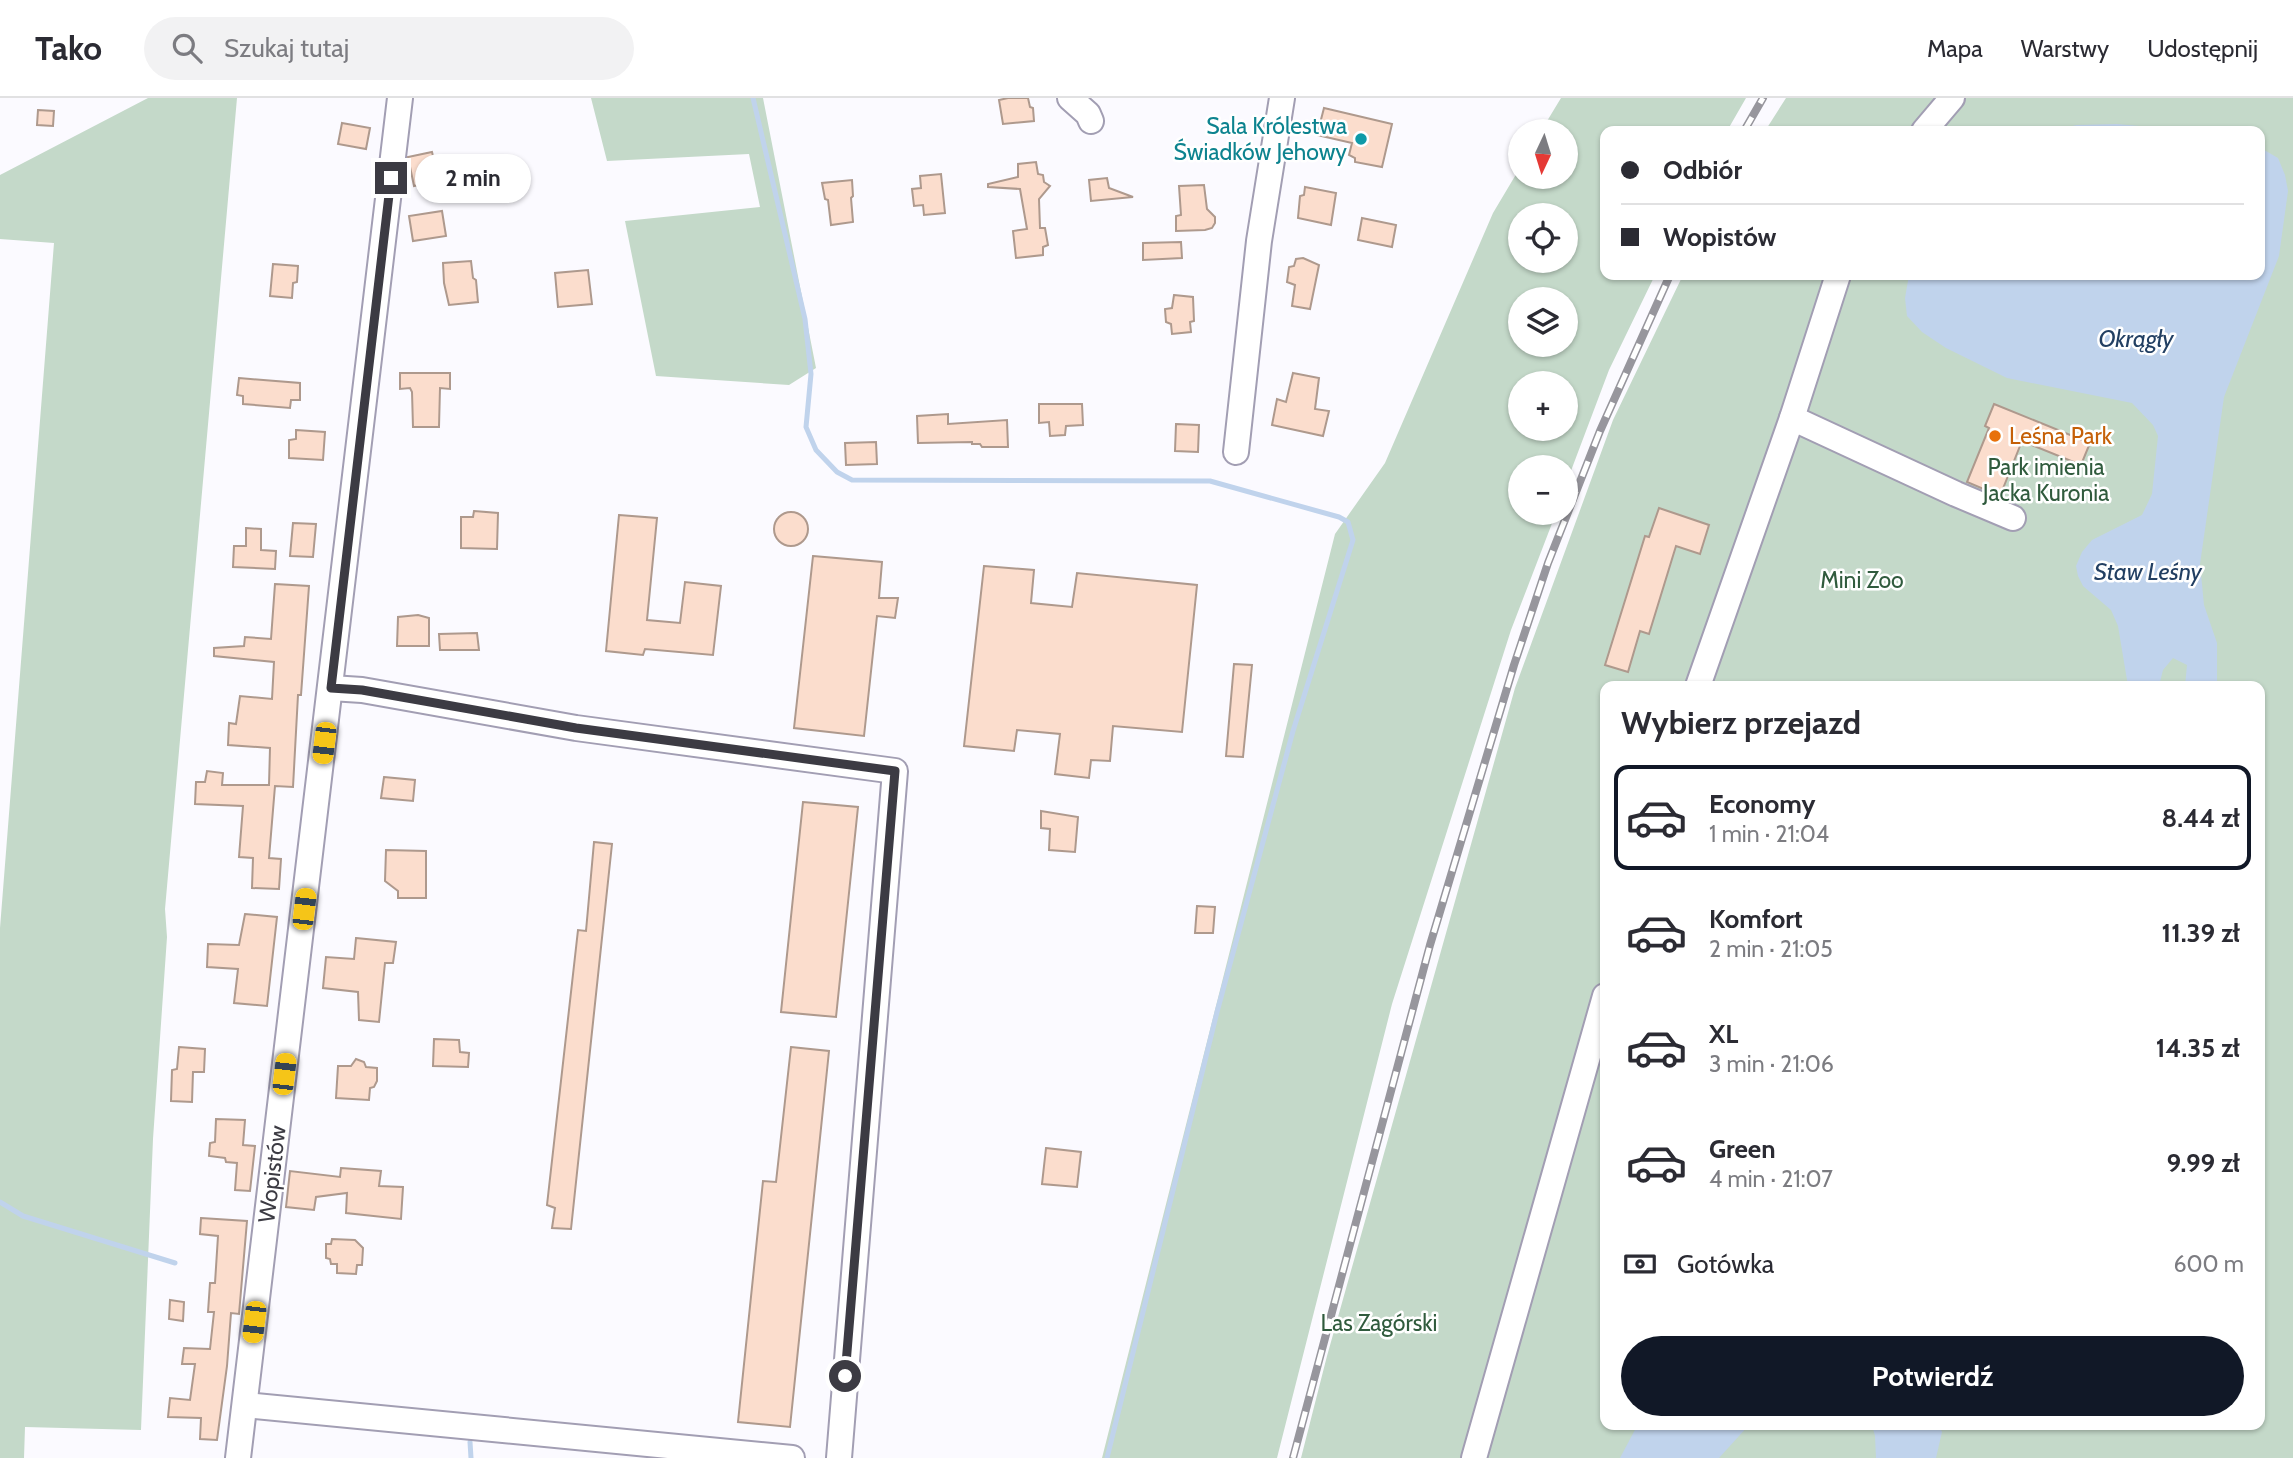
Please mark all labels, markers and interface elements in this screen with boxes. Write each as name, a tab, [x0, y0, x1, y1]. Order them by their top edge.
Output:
search box	[144, 17, 634, 80]
text: Tako	[35, 28, 102, 68]
icon: search	[168, 29, 206, 67]
text: Szukaj tutaj	[224, 32, 349, 64]
text: Mapa	[1927, 34, 1983, 63]
text: Warstwy	[2021, 34, 2109, 63]
text: Udostępnij	[2147, 34, 2258, 63]
place label: Sala Królestwa Świadków Jehowy	[1173, 112, 1347, 166]
north arrow	[1508, 119, 1578, 189]
map controls	[1508, 119, 1578, 525]
marker: Sala Królestwa Świadków Jehowy	[1353, 131, 1369, 147]
callout: 2 min	[416, 154, 531, 202]
text: Odbiór	[1663, 154, 1742, 186]
route end	[375, 162, 407, 194]
text: 2 min	[445, 164, 501, 192]
button: locate	[1508, 203, 1578, 273]
text: Wopistów	[1663, 221, 1776, 253]
button: layers	[1508, 287, 1578, 357]
water label: Okrągły	[2098, 324, 2175, 353]
button: +	[1508, 371, 1578, 441]
place label: Leśna Park	[2009, 422, 2113, 450]
marker: Leśna Park	[1987, 428, 2003, 444]
park label: Park imienia Jacka Kuronia	[1982, 453, 2109, 507]
button: −	[1508, 455, 1578, 525]
water label: Staw Leśny	[2094, 557, 2203, 586]
park label: Mini Zoo	[1820, 566, 1904, 594]
text: Wybierz przejazd	[1621, 703, 1861, 742]
car	[312, 721, 337, 765]
icon: car	[1625, 786, 1688, 849]
text: Economy	[1709, 788, 1815, 820]
text: 8.44 zł	[2161, 802, 2240, 834]
text: 1 min · 21:04	[1709, 820, 1829, 848]
car	[292, 887, 317, 931]
icon: car	[1625, 901, 1688, 964]
text: Komfort	[1709, 903, 1803, 935]
text: 11.39 zł	[2162, 917, 2240, 949]
text: 2 min · 21:05	[1709, 935, 1833, 963]
icon: car	[1625, 1016, 1688, 1079]
text: XL	[1709, 1018, 1738, 1050]
text: 14.35 zł	[2156, 1032, 2240, 1064]
text: 3 min · 21:06	[1709, 1050, 1834, 1078]
car	[272, 1052, 297, 1096]
street label: Wopistów	[252, 1124, 292, 1224]
icon: car	[1625, 1131, 1688, 1194]
text: Green	[1709, 1133, 1776, 1165]
text: 9.99 zł	[2166, 1147, 2240, 1179]
text: 4 min · 21:07	[1709, 1165, 1833, 1193]
icon: cash	[1621, 1245, 1659, 1283]
text: Gotówka	[1677, 1248, 1774, 1280]
text: 600 m	[2173, 1250, 2244, 1278]
car	[242, 1300, 267, 1344]
park label: Las Zagórski	[1321, 1309, 1437, 1337]
button: Potwierdź	[1621, 1336, 2244, 1416]
route start	[829, 1360, 861, 1392]

